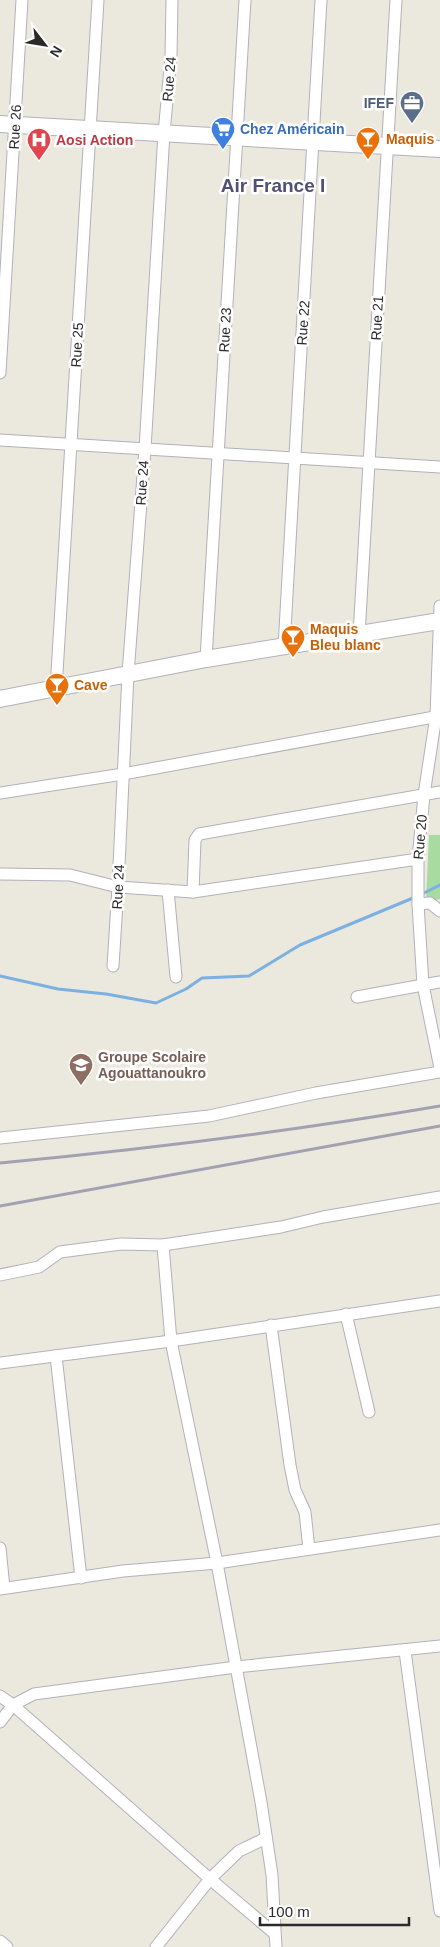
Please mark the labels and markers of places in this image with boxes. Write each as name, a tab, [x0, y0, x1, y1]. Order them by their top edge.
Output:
office icon: IFEF	[399, 90, 425, 124]
place label: IFEF	[364, 95, 394, 111]
supermarket icon: Chez Américain	[210, 116, 236, 150]
place label: Chez Américain	[240, 121, 345, 137]
bar icon: Maquis	[355, 126, 381, 160]
hospital icon: Aosi Action	[26, 127, 52, 161]
place label: Maquis	[386, 131, 434, 147]
place label: Aosi Action	[56, 132, 133, 148]
place label: Maquis Bleu blanc	[310, 621, 381, 653]
bar icon: Maquis Bleu blanc	[280, 624, 306, 658]
bar icon: Cave	[44, 672, 70, 706]
place label: Cave	[74, 677, 108, 693]
place label: Groupe Scolaire Agouattanoukro	[98, 1049, 206, 1081]
school or university icon: Groupe Scolaire Agouattanoukro	[68, 1052, 94, 1086]

